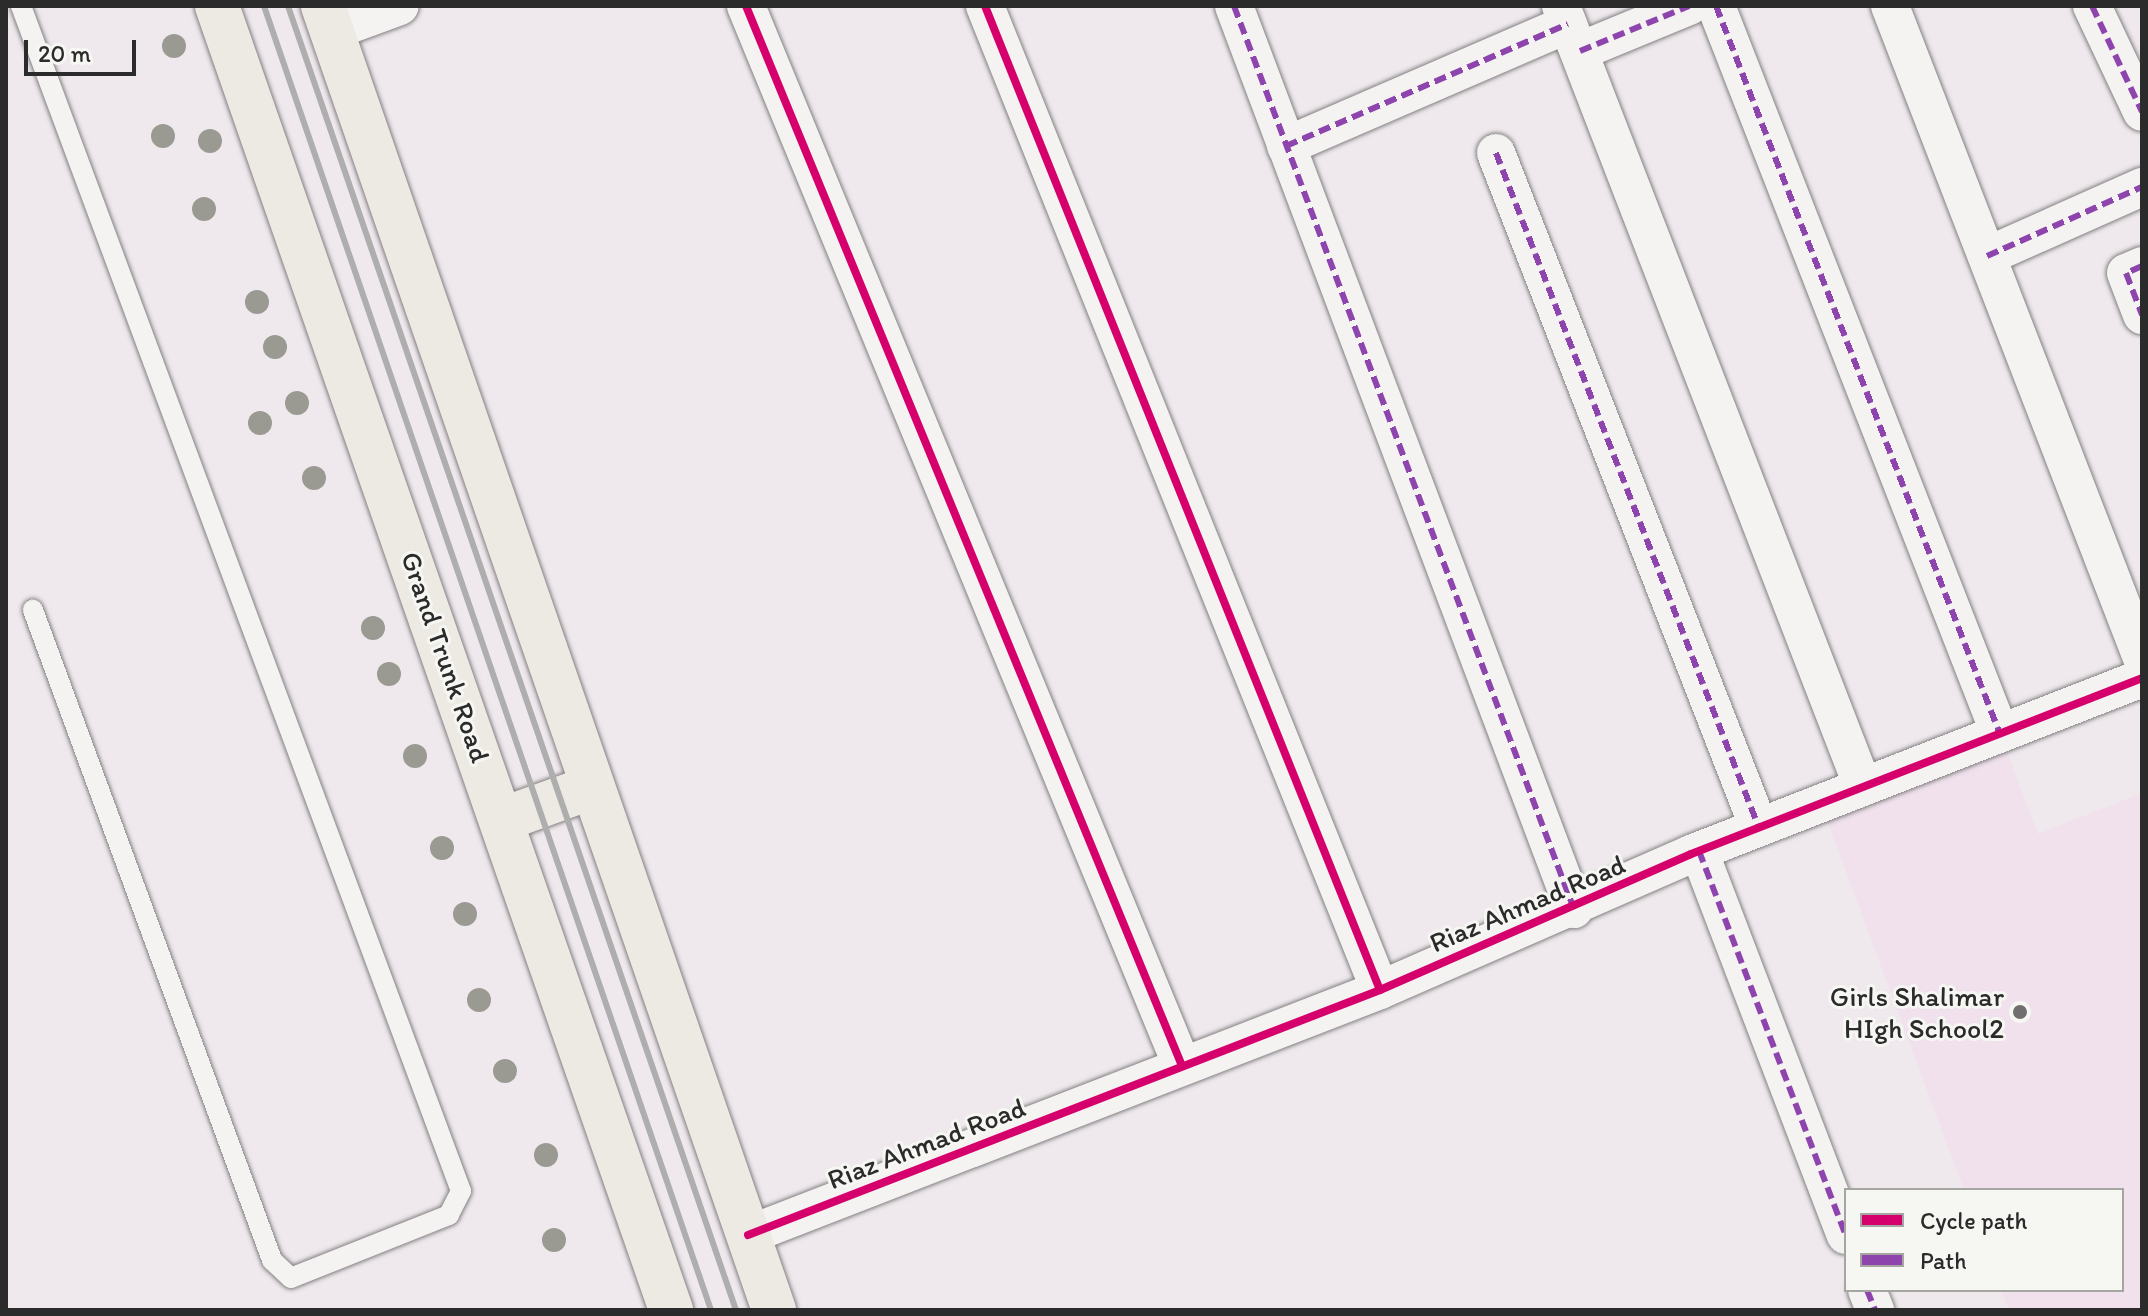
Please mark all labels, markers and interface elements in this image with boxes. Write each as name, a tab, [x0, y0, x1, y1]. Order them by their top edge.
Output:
scale bar	[28, 24, 140, 74]
text: 20 m	[38, 39, 91, 68]
street label: Grand Trunk Road	[395, 549, 497, 765]
street label: Riaz Ahmad Road	[1424, 847, 1630, 959]
place label: Girls Shalimar HIgh School2	[1830, 979, 2004, 1045]
marker: Girls Shalimar HIgh School2	[2011, 1003, 2029, 1021]
street label: Riaz Ahmad Road	[822, 1090, 1030, 1196]
legend	[1844, 1188, 2124, 1292]
text: Cycle path	[1920, 1206, 2027, 1235]
text: Path	[1920, 1246, 1967, 1275]

